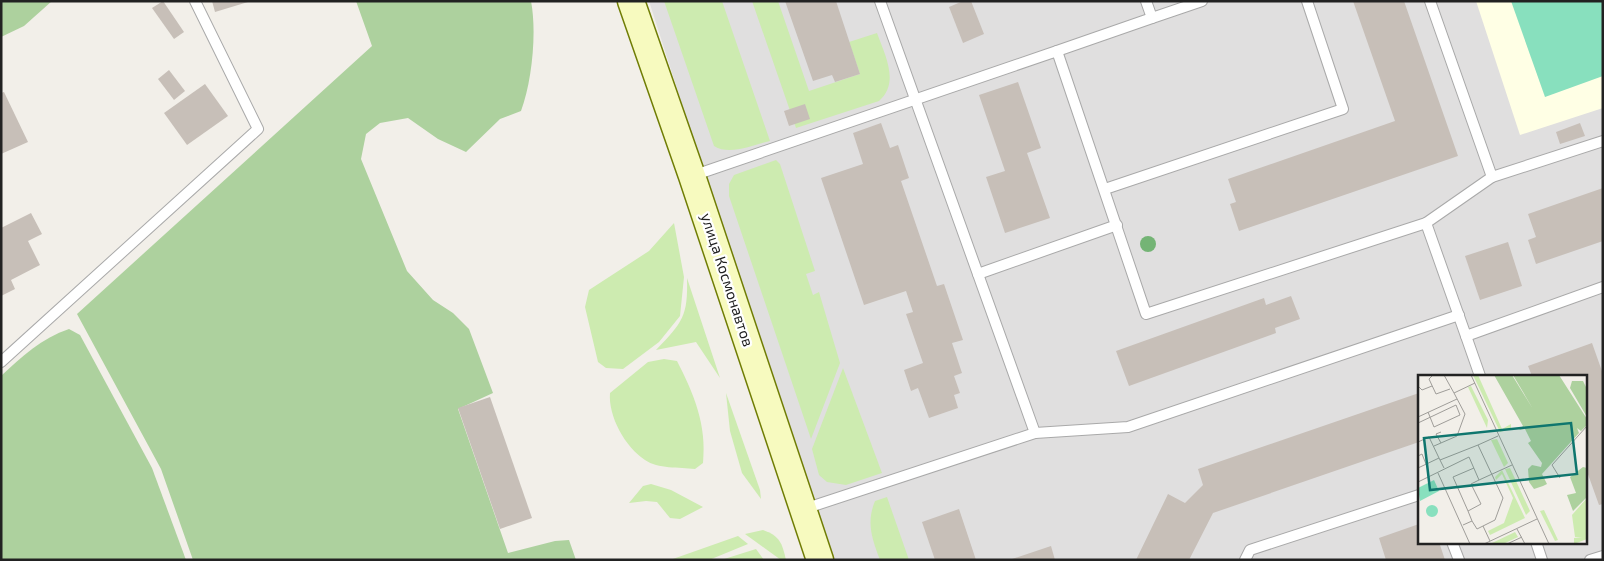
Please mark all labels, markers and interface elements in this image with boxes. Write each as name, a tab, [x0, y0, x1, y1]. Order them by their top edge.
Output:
street label: улица Космонавтов	[697, 211, 758, 349]
inset map	[1418, 375, 1586, 544]

